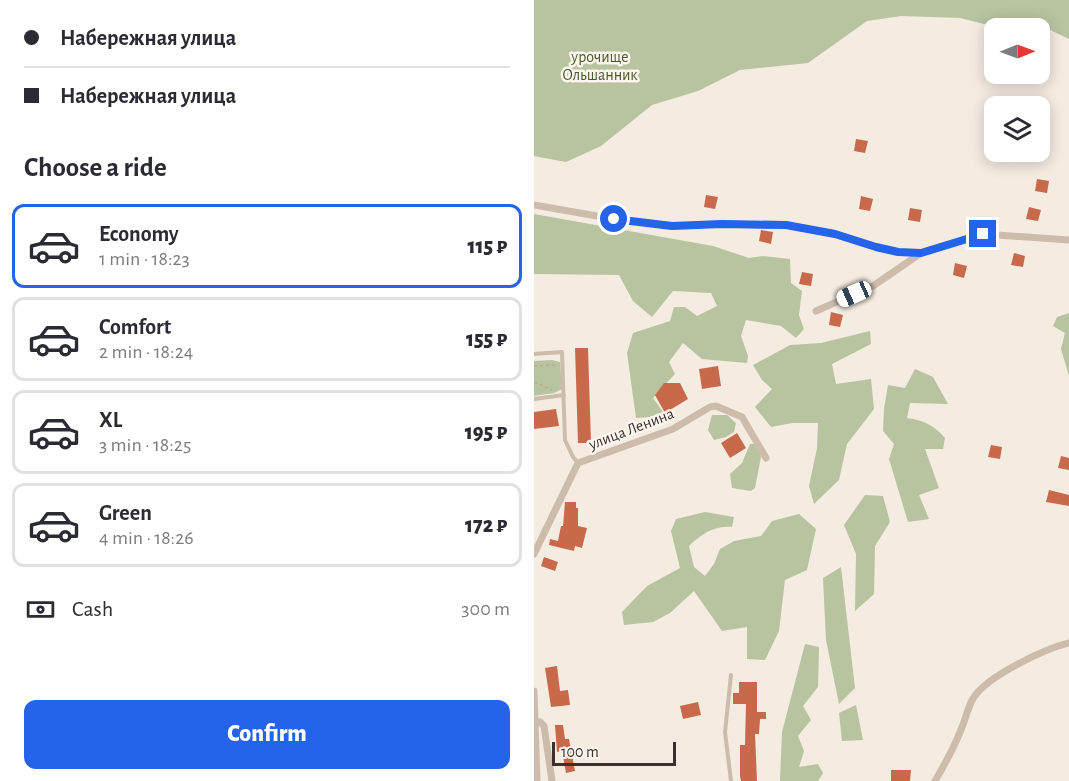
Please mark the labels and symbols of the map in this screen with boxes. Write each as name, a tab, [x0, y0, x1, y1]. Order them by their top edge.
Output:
north arrow	[984, 18, 1050, 84]
park label: урочище Ольшанник	[562, 49, 638, 83]
route start	[600, 205, 627, 232]
route end	[969, 220, 996, 247]
car	[834, 278, 874, 310]
street label: улица Ленина	[586, 405, 677, 454]
scale bar	[552, 739, 676, 766]

